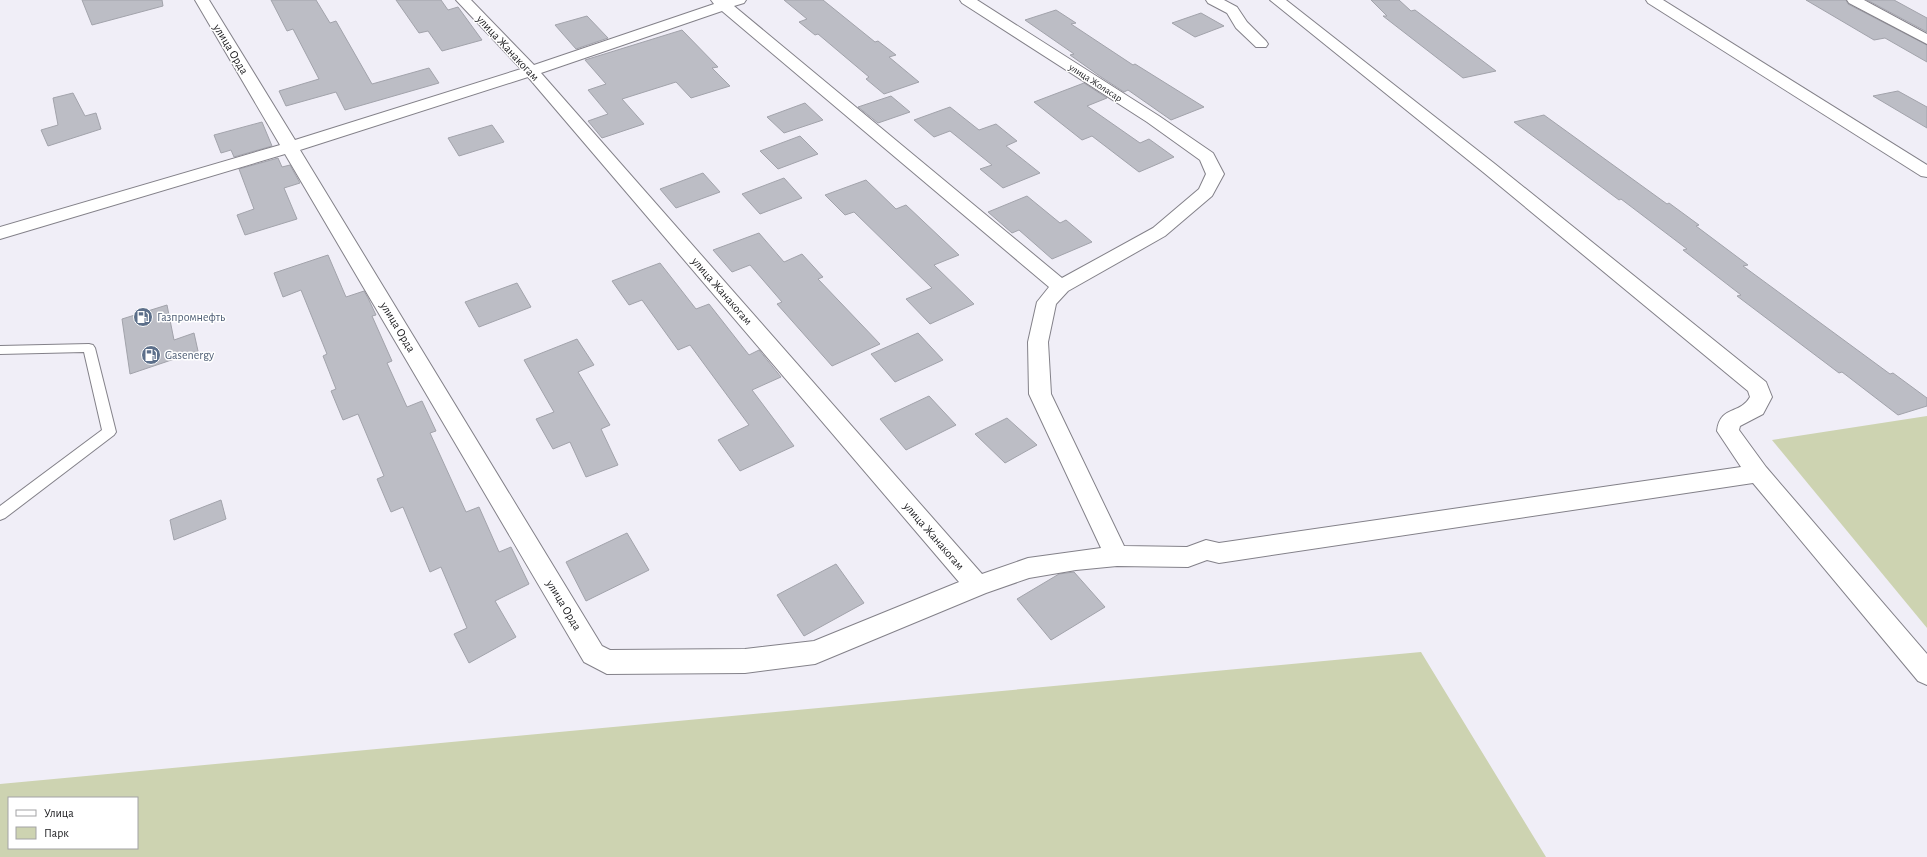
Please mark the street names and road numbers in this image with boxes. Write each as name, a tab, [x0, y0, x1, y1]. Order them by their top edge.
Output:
street label: улица Жанакогам	[473, 12, 542, 84]
street label: улица Орда	[210, 21, 251, 77]
street label: улица Жоласар	[1066, 61, 1124, 104]
street label: улица Жанакогам	[688, 254, 755, 328]
street label: улица Орда	[377, 299, 418, 355]
street label: улица Жанакогам	[900, 499, 967, 573]
street label: улица Орда	[543, 577, 584, 633]

